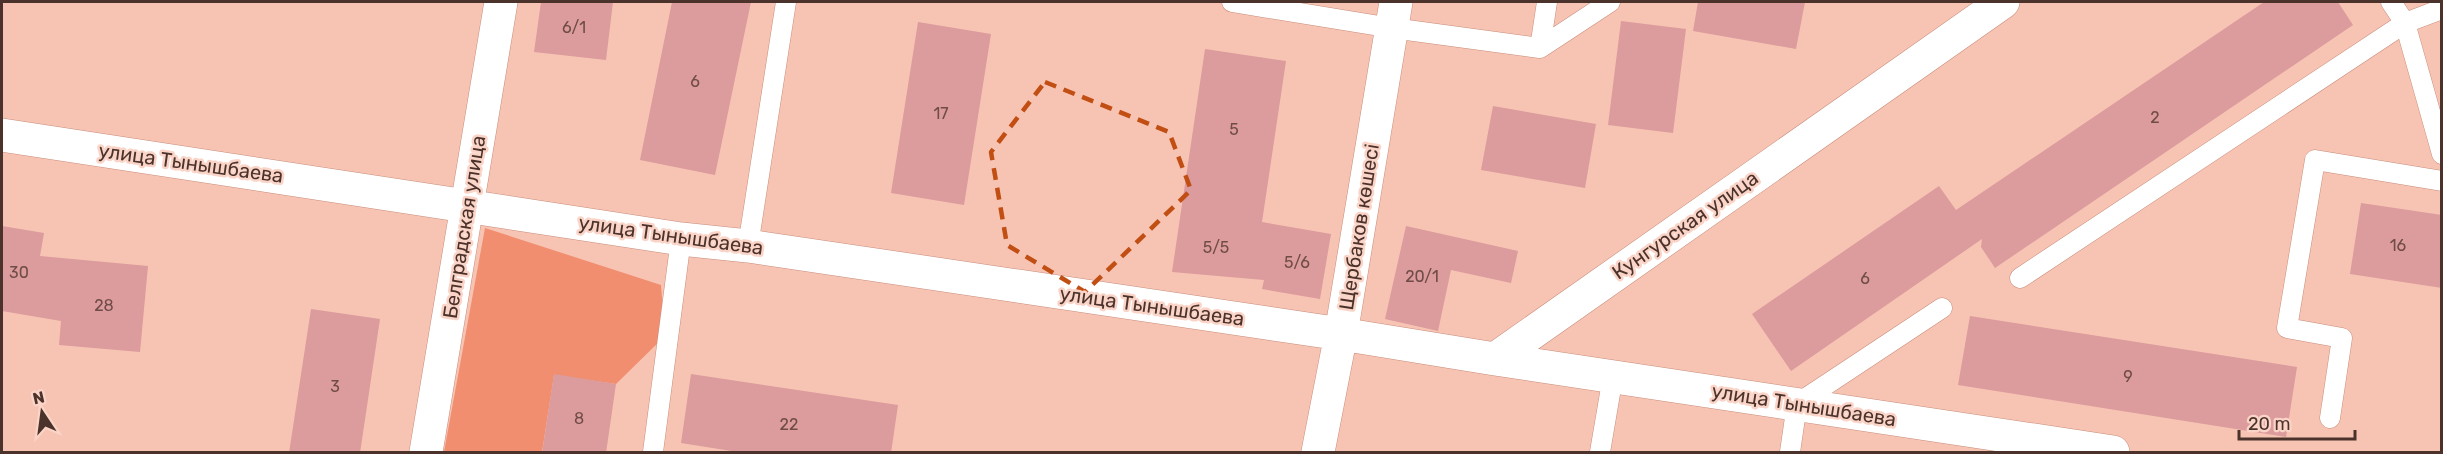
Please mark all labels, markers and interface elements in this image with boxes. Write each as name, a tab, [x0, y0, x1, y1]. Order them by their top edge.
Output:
house number: 6/1	[562, 18, 586, 37]
house number: 6	[690, 72, 700, 91]
house number: 17	[933, 104, 949, 123]
house number: 2	[2150, 108, 2160, 127]
house number: 5	[1229, 120, 1239, 139]
street label: Белградская улица	[438, 134, 490, 320]
street label: улица Тынышбаева	[97, 138, 285, 188]
street label: Щербаков көшесі	[1334, 142, 1384, 312]
street label: Кунгурская улица	[1607, 166, 1763, 284]
street label: улица Тынышбаева	[577, 210, 765, 260]
house number: 16	[2390, 236, 2407, 255]
house number: 5/5	[1203, 238, 1229, 257]
house number: 5/6	[1284, 253, 1310, 272]
house number: 30	[9, 263, 29, 282]
house number: 20/1	[1405, 267, 1439, 286]
house number: 6	[1860, 269, 1870, 288]
street label: улица Тынышбаева	[1058, 281, 1246, 331]
house number: 28	[94, 296, 114, 315]
house number: 9	[2123, 367, 2133, 386]
house number: 3	[330, 377, 340, 396]
street label: улица Тынышбаева	[1710, 379, 1898, 431]
north arrow	[12, 382, 72, 442]
text: N	[31, 387, 46, 408]
scale bar	[2239, 403, 2354, 441]
house number: 8	[574, 409, 584, 428]
text: 20 m	[2248, 413, 2290, 435]
house number: 22	[780, 415, 798, 434]

